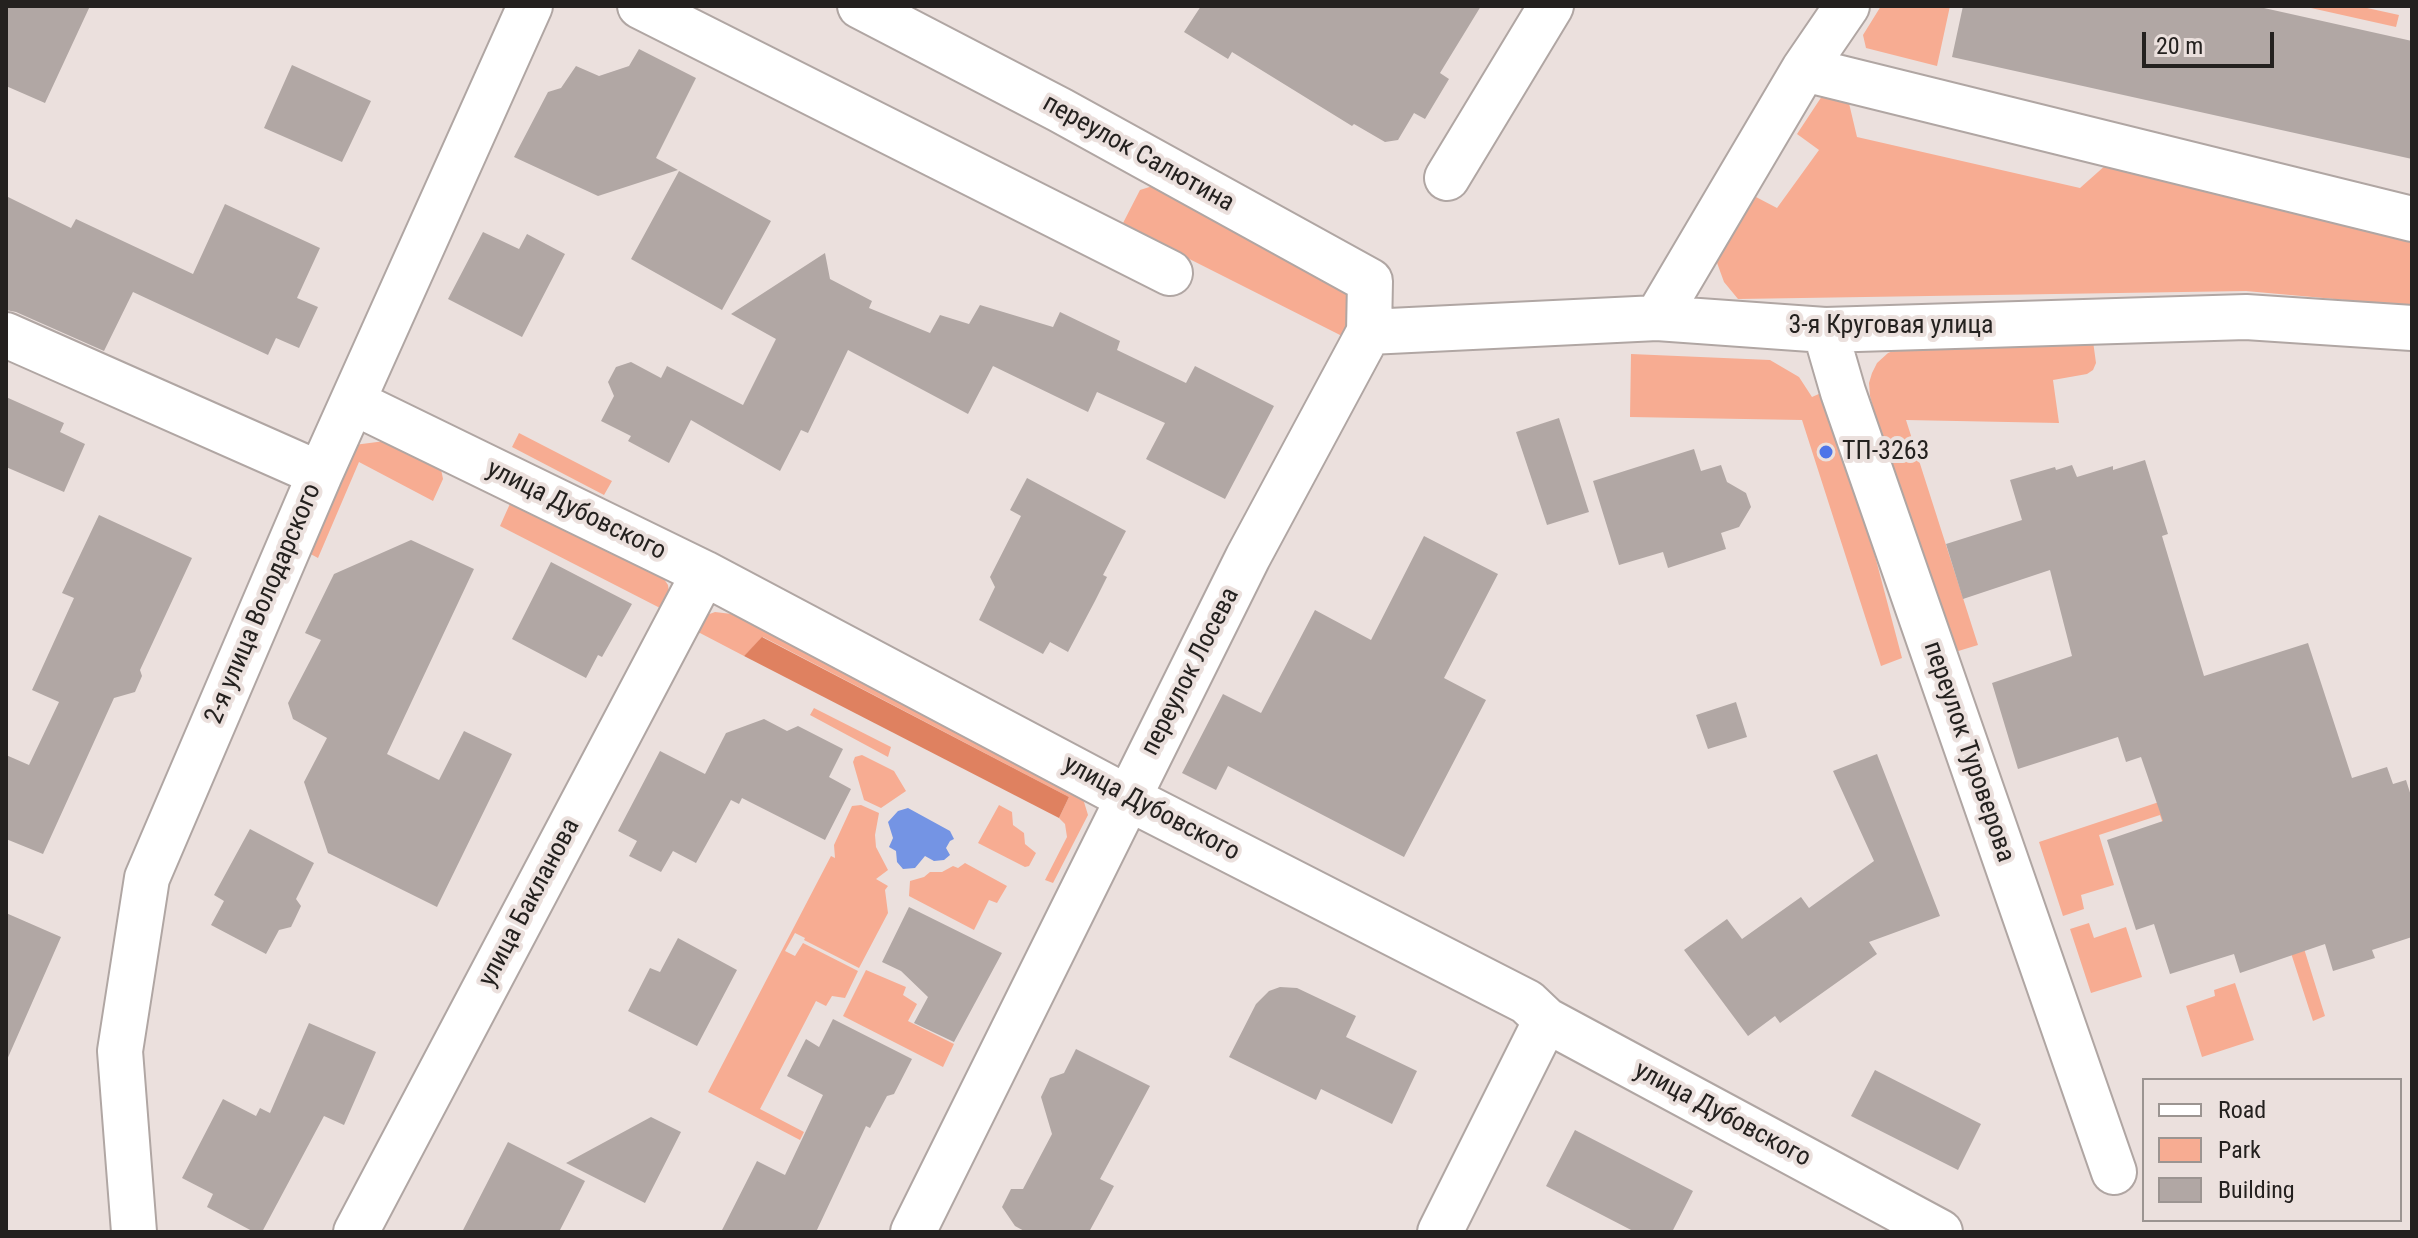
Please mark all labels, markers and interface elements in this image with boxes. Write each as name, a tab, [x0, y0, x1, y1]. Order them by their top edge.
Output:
scale bar	[2146, 16, 2278, 66]
text: 20 m	[2156, 32, 2203, 60]
street label: переулок Салютина	[1037, 88, 1239, 220]
street label: 3-я Круговая улица	[1788, 310, 1994, 342]
place label: ТП-3263	[1842, 436, 1929, 468]
marker: ТП-3263	[1817, 443, 1835, 461]
street label: улица Дубовского	[481, 454, 671, 568]
street label: 2-я улица Володарского	[199, 479, 329, 729]
street label: переулок Лосева	[1135, 583, 1247, 761]
street label: переулок Туроверова	[1916, 638, 2020, 866]
street label: улица Дубовского	[1057, 749, 1245, 869]
street label: улица Бакланова	[473, 814, 587, 992]
street label: улица Дубовского	[1628, 1055, 1816, 1175]
legend	[2142, 1078, 2402, 1222]
text: Road	[2218, 1096, 2266, 1124]
text: Park	[2218, 1136, 2261, 1164]
text: Building	[2218, 1176, 2295, 1204]

